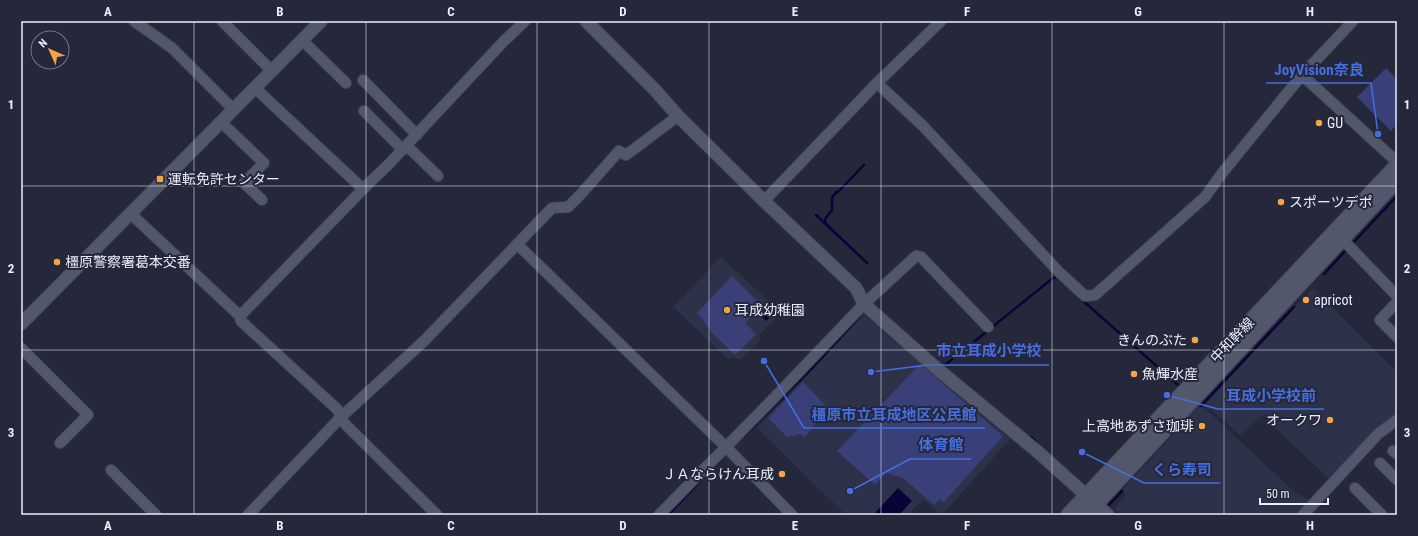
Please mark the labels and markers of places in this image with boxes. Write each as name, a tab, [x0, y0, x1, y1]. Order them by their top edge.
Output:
callout: JoyVision奈良	[1266, 56, 1371, 83]
place label: GU	[1327, 115, 1343, 131]
marker: GU	[1314, 118, 1324, 128]
place label: 運転免許センター	[168, 171, 280, 187]
marker: 運転免許センター	[155, 174, 165, 184]
place label: スポーツデポ	[1289, 194, 1373, 210]
marker: スポーツデポ	[1276, 197, 1286, 207]
place label: 橿原警察署葛本交番	[65, 254, 191, 270]
marker: 橿原警察署葛本交番	[52, 257, 62, 267]
place label: apricot	[1314, 292, 1353, 308]
marker: apricot	[1301, 295, 1311, 305]
place label: 耳成幼稚園	[735, 302, 805, 318]
marker: 耳成幼稚園	[722, 305, 732, 315]
place label: きんのぶた	[1117, 332, 1187, 348]
marker: きんのぶた	[1190, 335, 1200, 345]
callout: 市立耳成小学校	[928, 338, 1049, 365]
place label: 魚輝水産	[1142, 366, 1198, 382]
marker: 魚輝水産	[1129, 369, 1139, 379]
callout: 耳成小学校前	[1218, 382, 1324, 409]
callout: 橿原市立耳成地区公民館	[804, 401, 985, 428]
place label: オークワ	[1266, 412, 1322, 428]
marker: オークワ	[1325, 415, 1335, 425]
place label: 上高地あずさ珈琲	[1082, 418, 1194, 434]
marker: 上高地あずさ珈琲	[1197, 421, 1207, 431]
callout: 体育館	[910, 432, 971, 459]
callout: くら寿司	[1144, 456, 1220, 483]
place label: ＪＡならけん耳成	[662, 466, 774, 482]
marker: ＪＡならけん耳成	[777, 469, 787, 479]

